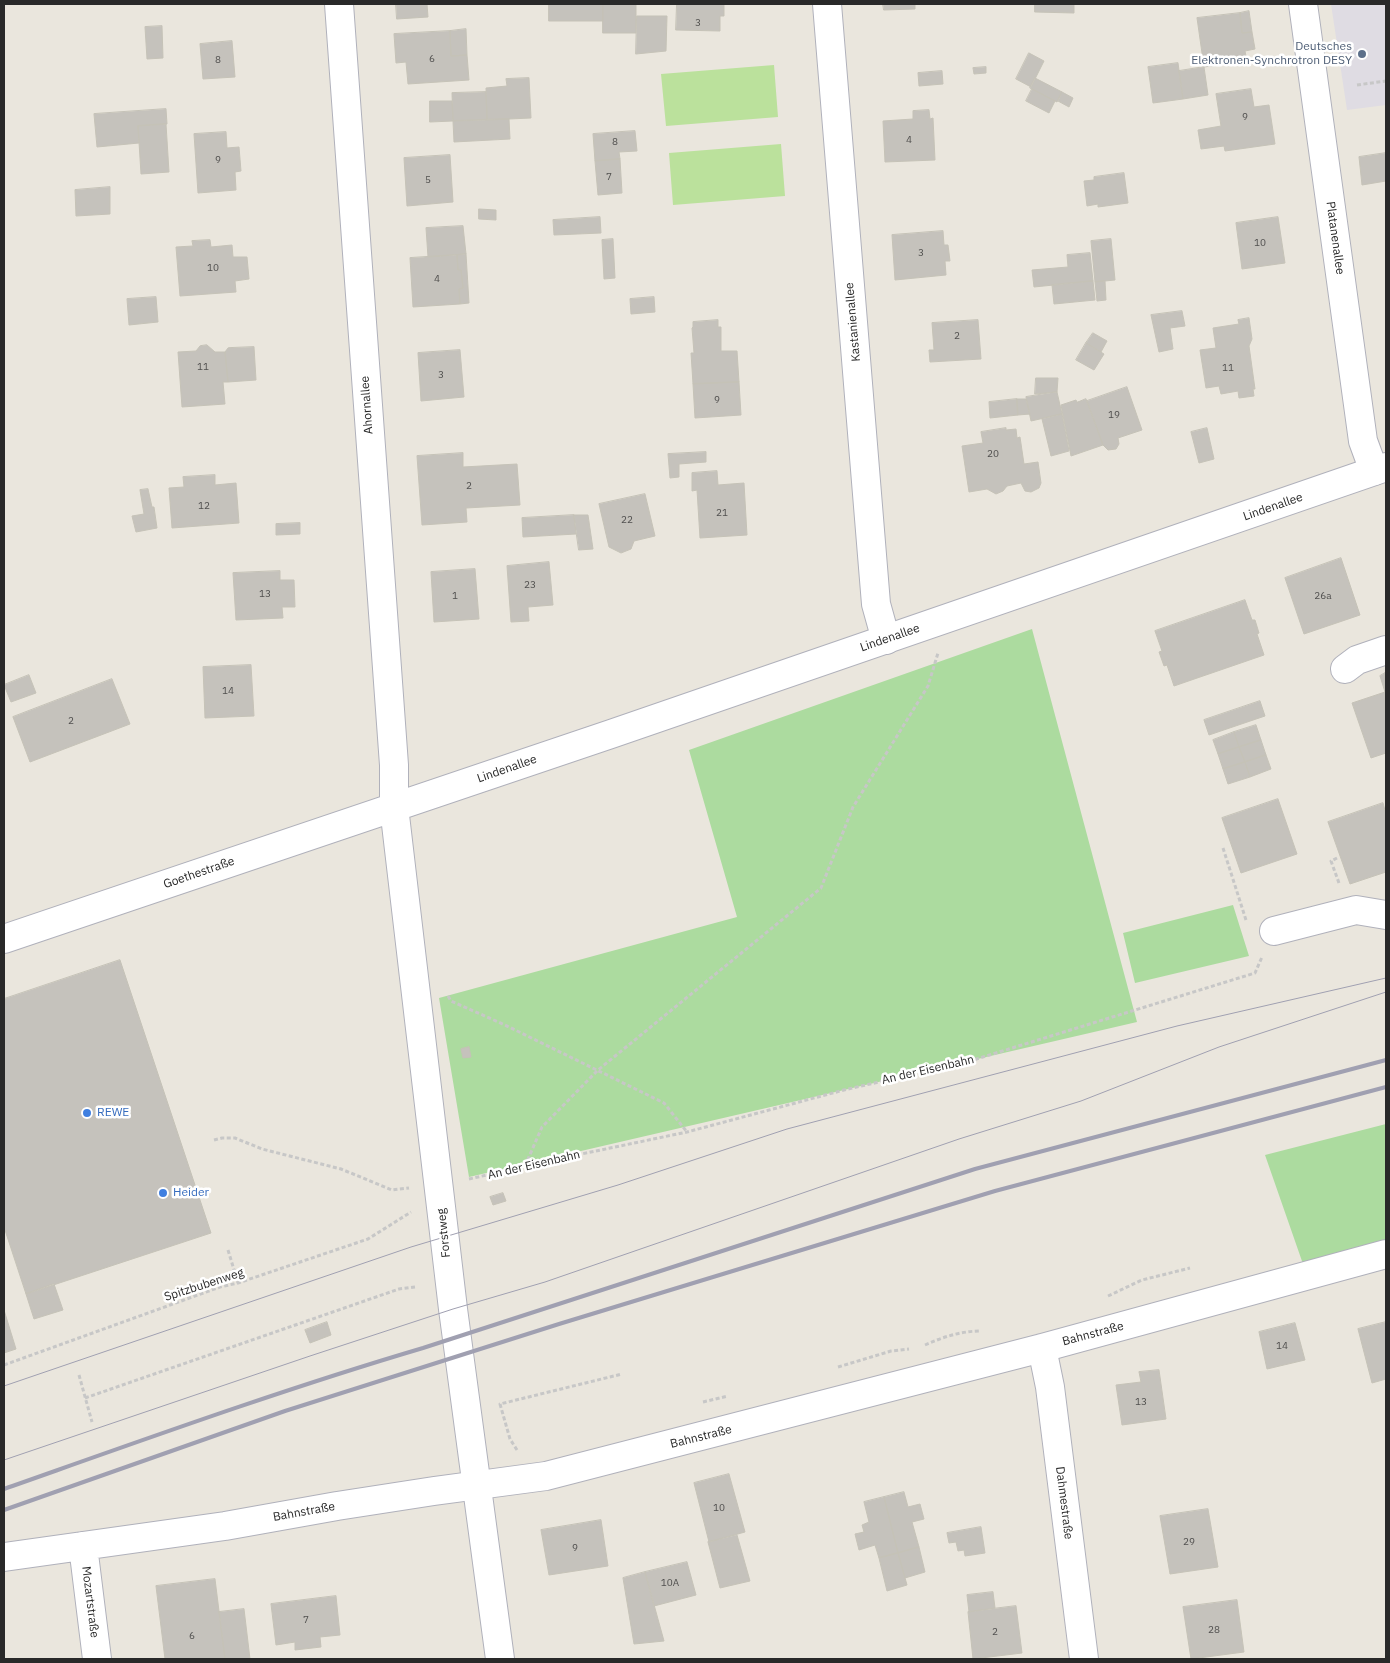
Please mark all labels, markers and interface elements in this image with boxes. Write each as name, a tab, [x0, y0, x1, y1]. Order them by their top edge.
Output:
house number: 3	[695, 17, 701, 29]
place label: Deutsches Elektronen-Synchrotron DESY	[1191, 40, 1352, 68]
marker: Deutsches Elektronen-Synchrotron DESY	[1356, 48, 1368, 60]
house number: 6	[429, 53, 435, 65]
house number: 8	[215, 54, 221, 66]
house number: 9	[1242, 111, 1248, 123]
house number: 4	[906, 134, 912, 146]
house number: 8	[612, 136, 618, 148]
house number: 9	[215, 154, 221, 166]
house number: 7	[606, 171, 612, 183]
house number: 5	[425, 174, 431, 186]
street label: Platanenallee	[1323, 200, 1347, 276]
house number: 10	[1254, 237, 1266, 249]
house number: 3	[918, 247, 924, 259]
house number: 10	[207, 262, 219, 274]
house number: 4	[434, 273, 440, 285]
street label: Kastanienallee	[842, 282, 864, 362]
house number: 2	[954, 330, 960, 342]
house number: 11	[197, 361, 209, 373]
house number: 11	[1222, 362, 1234, 374]
house number: 3	[438, 369, 444, 381]
street label: Ahornallee	[358, 375, 376, 435]
house number: 9	[714, 394, 720, 406]
house number: 19	[1108, 409, 1120, 421]
house number: 20	[987, 448, 999, 460]
house number: 2	[466, 480, 472, 492]
street label: Lindenallee	[1241, 490, 1305, 524]
house number: 12	[198, 500, 210, 512]
house number: 21	[716, 507, 728, 519]
house number: 22	[621, 514, 633, 526]
house number: 23	[524, 579, 536, 591]
house number: 13	[259, 588, 271, 600]
house number: 1	[452, 590, 458, 602]
house number: 26a	[1314, 590, 1332, 602]
street label: Lindenallee	[858, 621, 922, 655]
house number: 14	[222, 685, 234, 697]
house number: 2	[68, 715, 74, 727]
street label: Lindenallee	[475, 752, 539, 786]
street label: Goethestraße	[162, 854, 236, 892]
street label: An der Eisenbahn	[880, 1052, 976, 1088]
place label: REWE	[97, 1106, 129, 1120]
marker: REWE	[81, 1107, 93, 1119]
street label: An der Eisenbahn	[486, 1147, 582, 1183]
place label: Heider	[173, 1186, 209, 1200]
marker: Heider	[157, 1187, 169, 1199]
street label: Forstweg	[434, 1208, 454, 1258]
street label: Spitzbubenweg	[162, 1265, 246, 1305]
street label: Bahnstraße	[1061, 1319, 1125, 1349]
house number: 14	[1276, 1340, 1288, 1352]
house number: 13	[1135, 1396, 1147, 1408]
street label: Bahnstraße	[669, 1422, 733, 1452]
street label: Dahmestraße	[1052, 1466, 1076, 1540]
street label: Bahnstraße	[272, 1499, 336, 1525]
house number: 10	[713, 1502, 725, 1514]
house number: 29	[1183, 1536, 1195, 1548]
house number: 9	[572, 1542, 578, 1554]
street label: Mozartstraße	[78, 1565, 102, 1639]
house number: 10A	[661, 1577, 679, 1589]
house number: 7	[303, 1614, 309, 1626]
house number: 28	[1208, 1624, 1220, 1636]
house number: 2	[992, 1626, 998, 1638]
house number: 6	[189, 1630, 195, 1642]

